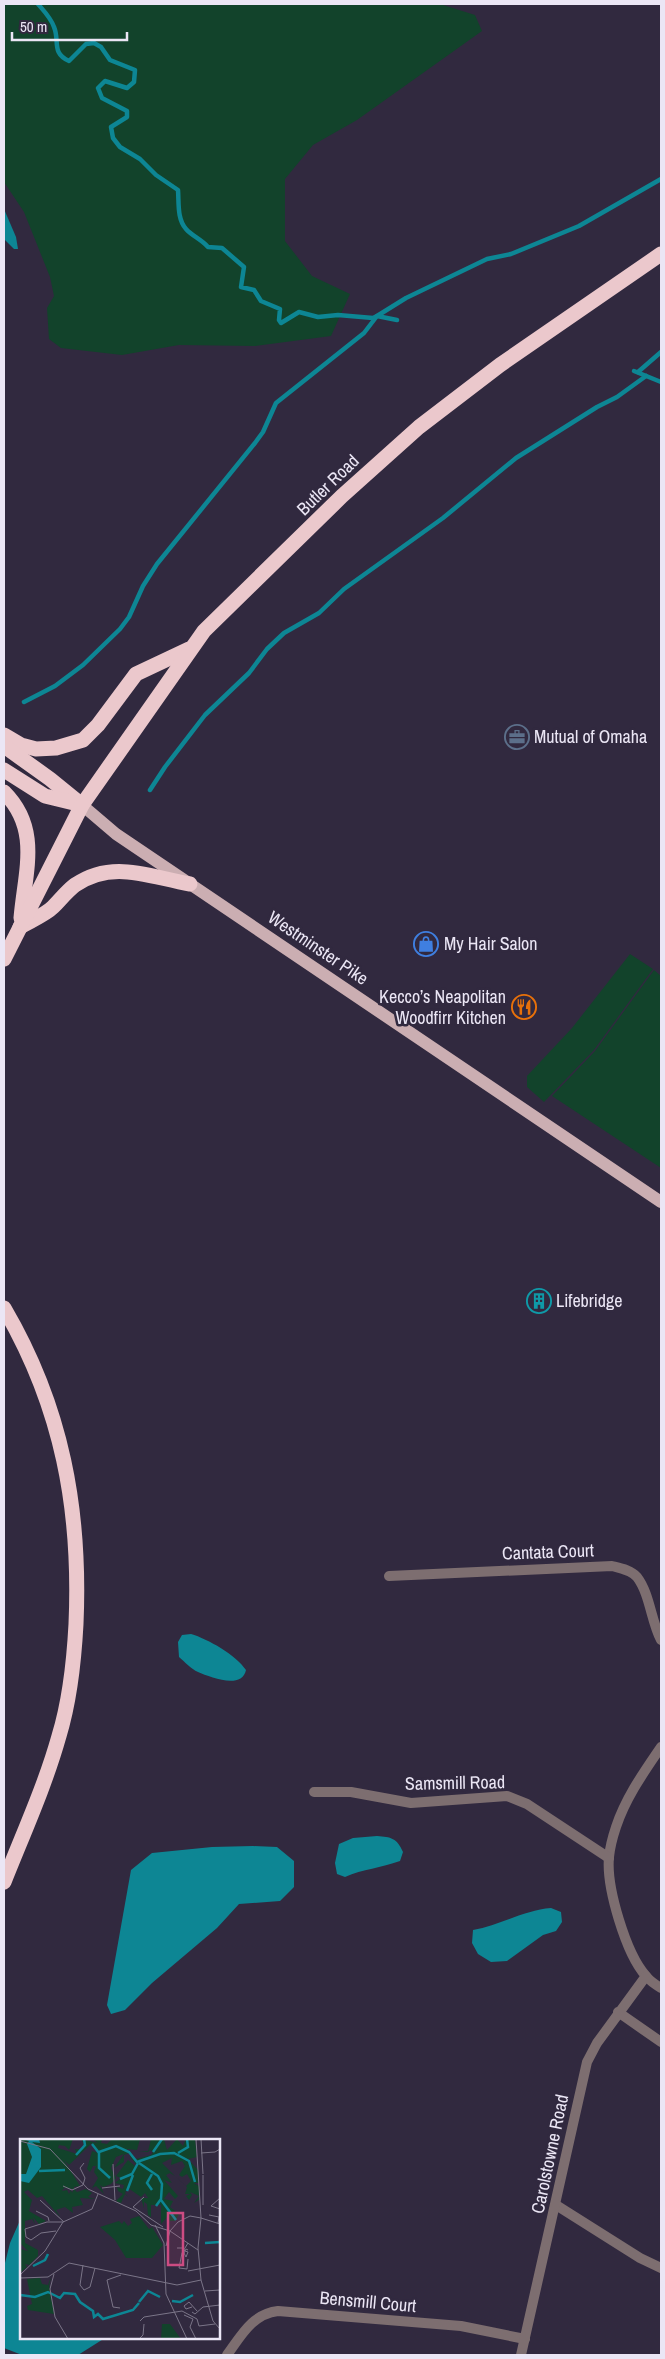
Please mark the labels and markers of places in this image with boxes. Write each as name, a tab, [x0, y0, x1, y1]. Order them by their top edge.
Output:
office icon: Mutual of Omaha	[504, 724, 530, 750]
place label: Mutual of Omaha	[534, 724, 647, 749]
shop icon: My Hair Salon	[413, 931, 439, 957]
place label: My Hair Salon	[444, 931, 538, 956]
place label: Kecco’s Neapolitan Woodfirr Kitchen	[379, 984, 506, 1030]
restaurant icon: Kecco’s Neapolitan Woodfirr Kitchen	[511, 994, 537, 1020]
building icon: Lifebridge	[526, 1288, 552, 1314]
place label: Lifebridge	[556, 1288, 622, 1313]

